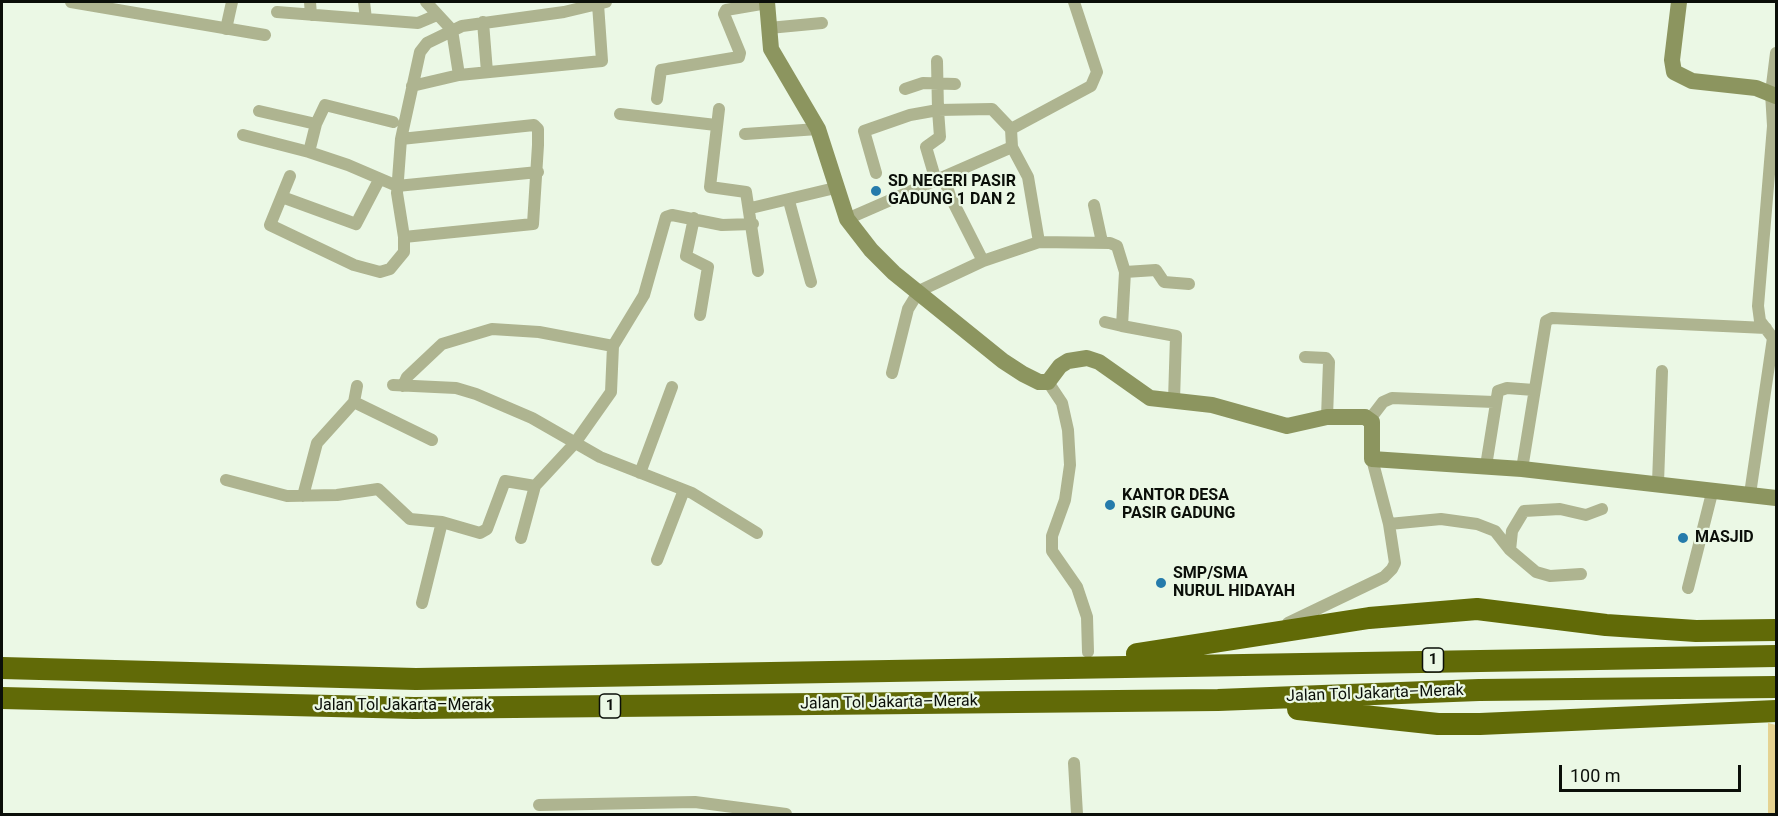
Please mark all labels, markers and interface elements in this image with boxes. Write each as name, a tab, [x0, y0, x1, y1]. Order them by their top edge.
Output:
place label: SD NEGERI PASIR GADUNG 1 DAN 2	[888, 172, 1016, 210]
marker: SD NEGERI PASIR GADUNG 1 DAN 2	[869, 184, 883, 198]
place label: KANTOR DESA PASIR GADUNG	[1122, 486, 1235, 524]
marker: KANTOR DESA PASIR GADUNG	[1103, 498, 1117, 512]
place label: MASJID	[1695, 528, 1754, 548]
marker: MASJID	[1676, 531, 1690, 545]
place label: SMP/SMA NURUL HIDAYAH	[1173, 564, 1295, 602]
marker: SMP/SMA NURUL HIDAYAH	[1154, 576, 1168, 590]
road number: 1	[1422, 648, 1444, 672]
street label: Jalan Tol Jakarta–Merak	[1286, 681, 1464, 707]
street label: Jalan Tol Jakarta–Merak	[800, 692, 978, 714]
road number: 1	[600, 694, 620, 718]
street label: Jalan Tol Jakarta–Merak	[314, 696, 492, 716]
scale bar	[1562, 753, 1744, 791]
text: 100 m	[1570, 765, 1621, 786]

